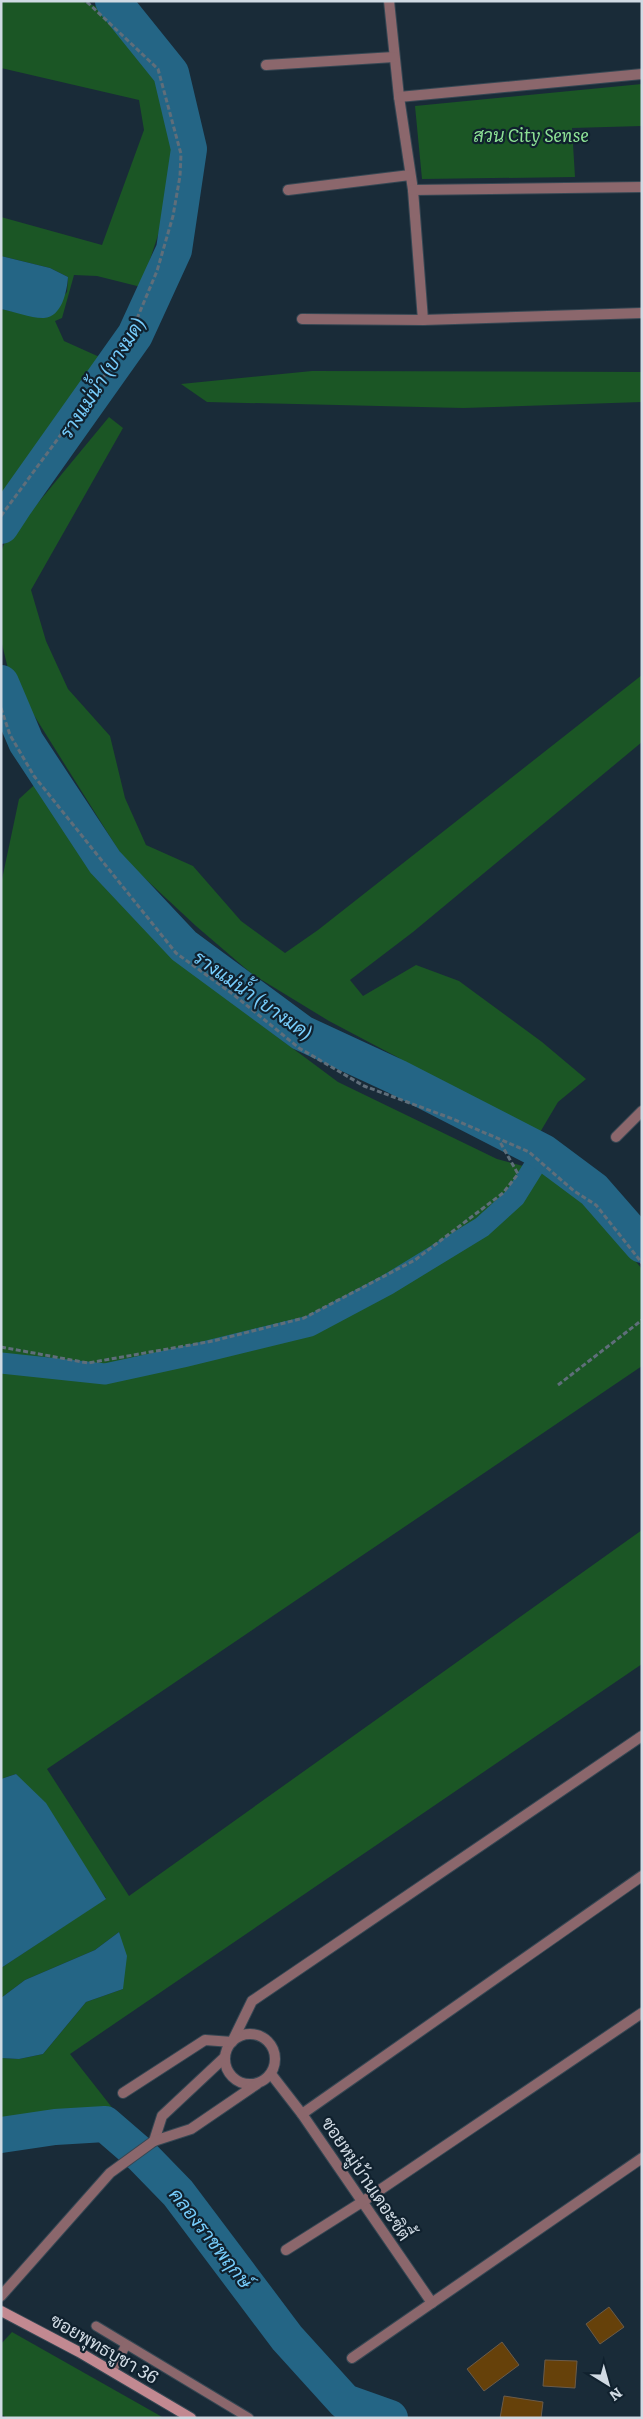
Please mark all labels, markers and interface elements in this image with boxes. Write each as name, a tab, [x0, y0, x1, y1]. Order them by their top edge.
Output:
park label: สวน City Sense	[473, 121, 589, 148]
water label: รางแม่น้ำ (บางมด)	[51, 311, 151, 444]
water label: รางแม่น้ำ (บางมด)	[188, 943, 319, 1046]
street label: ซอยหมู่บ้านเดอะซิตี้	[315, 2110, 420, 2247]
water label: คลองราชพฤกษ์	[164, 2181, 262, 2296]
street label: ซอยพุทธบูชา 36	[45, 2306, 164, 2391]
north arrow	[583, 2359, 633, 2409]
text: N	[606, 2384, 627, 2407]

